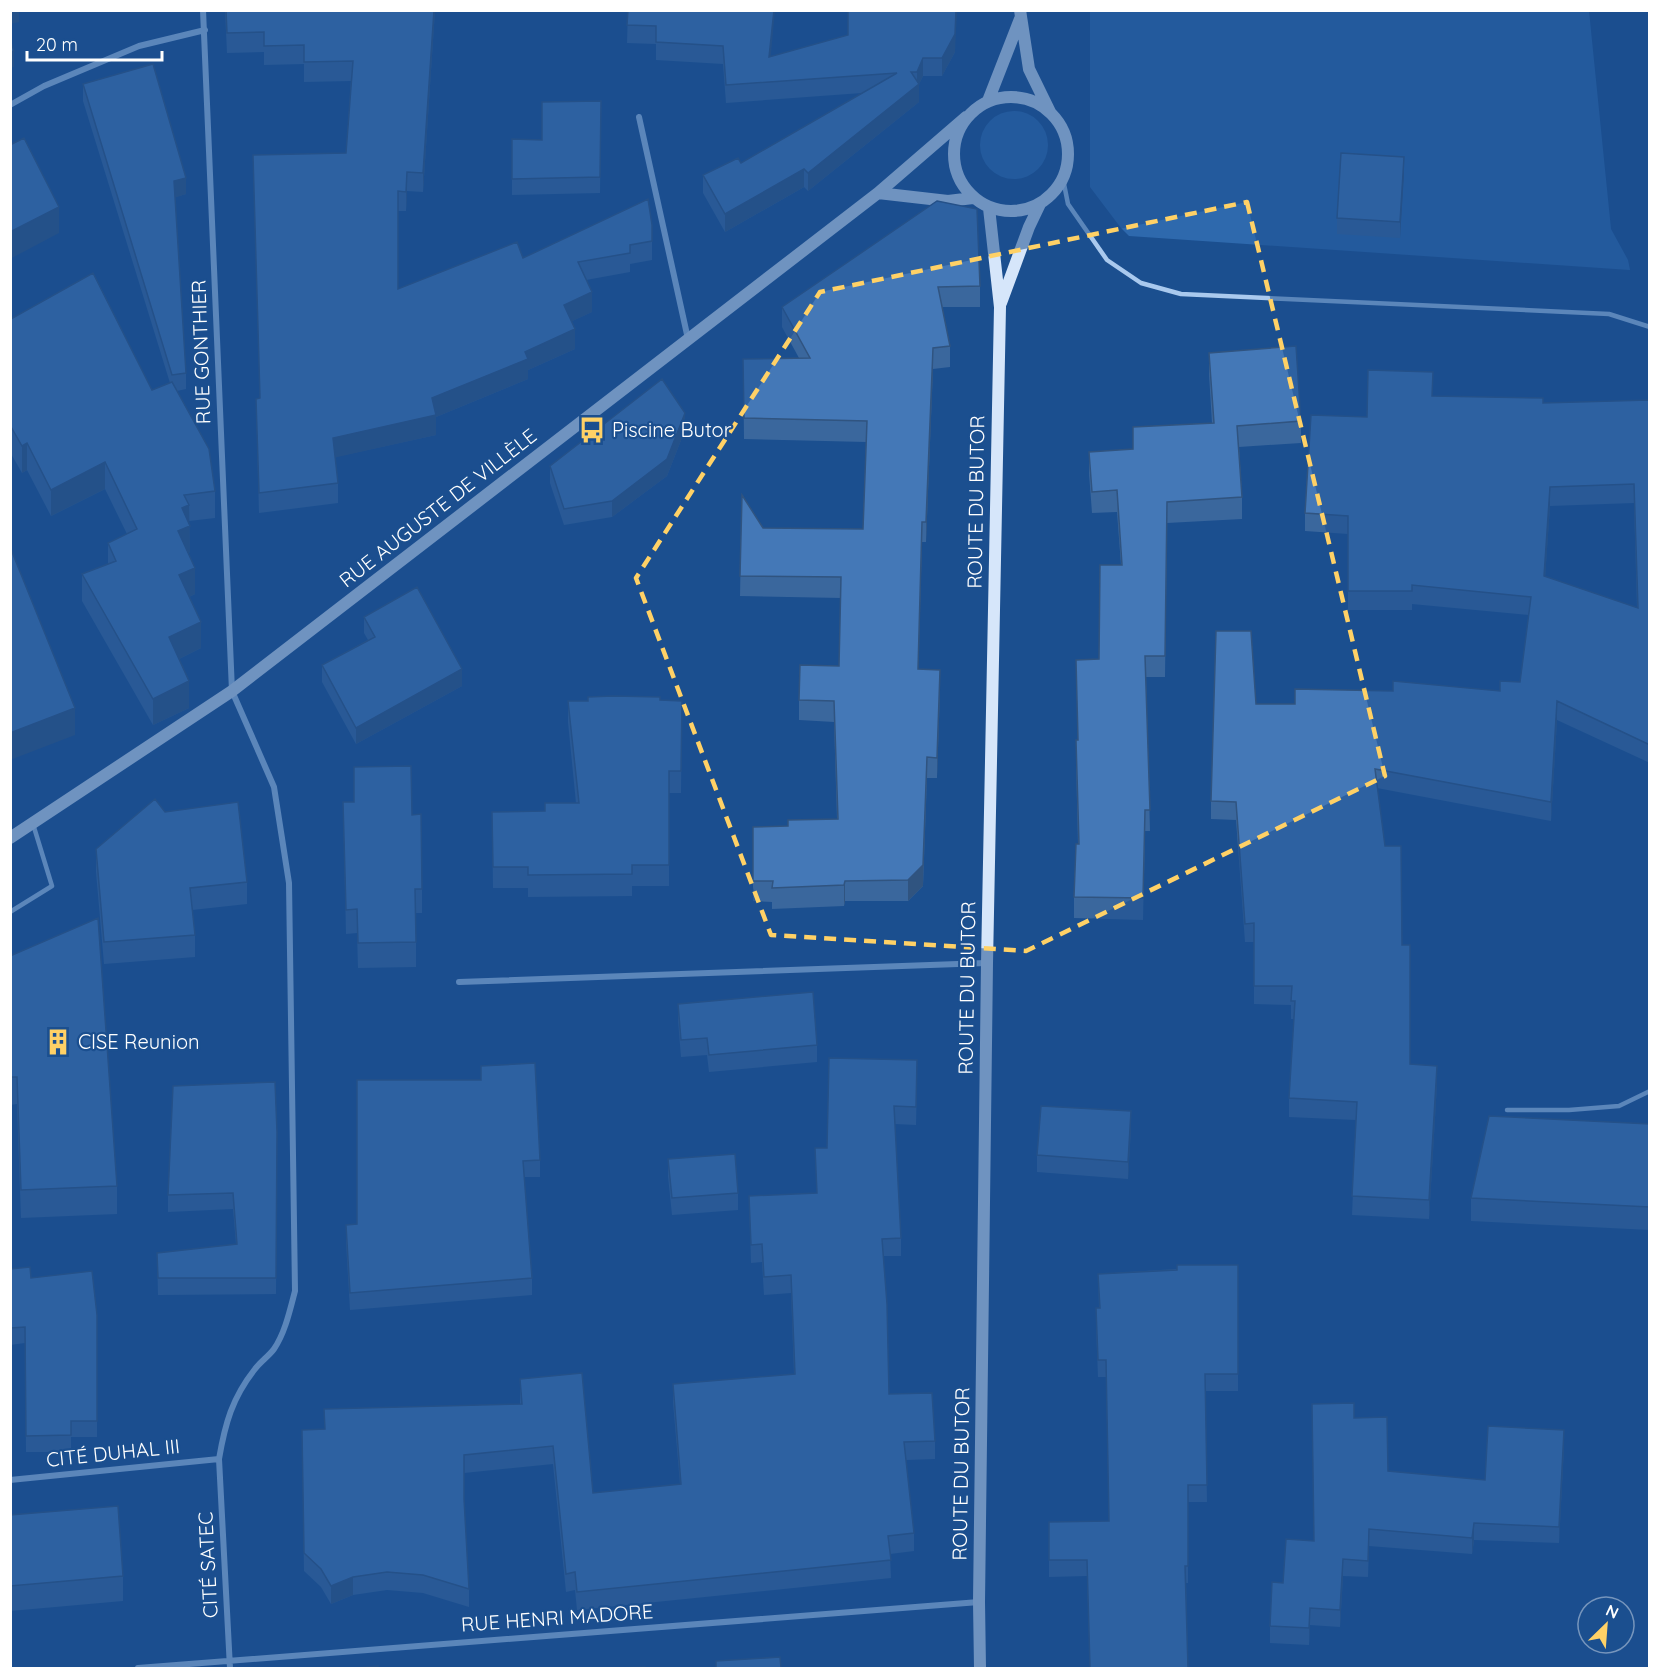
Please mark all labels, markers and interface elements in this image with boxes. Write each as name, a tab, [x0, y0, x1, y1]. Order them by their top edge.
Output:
scale bar	[27, 24, 162, 62]
text: 20 m	[36, 33, 78, 56]
street label: RUE GONTHIER	[185, 279, 216, 425]
bus stop icon: Piscine Butor	[577, 415, 607, 445]
street label: ROUTE DU BUTOR	[961, 415, 990, 589]
place label: Piscine Butor	[612, 417, 732, 442]
street label: RUE AUGUSTE DE VILLÈLE	[334, 423, 541, 592]
street label: ROUTE DU BUTOR	[952, 901, 981, 1075]
building icon: CISE Reunion	[43, 1027, 73, 1057]
place label: CISE Reunion	[78, 1029, 200, 1054]
street label: ROUTE DU BUTOR	[946, 1387, 975, 1561]
street label: CITÉ DUHAL III	[45, 1433, 181, 1472]
street label: CITÉ SATEC	[192, 1511, 223, 1619]
north arrow	[1576, 1595, 1636, 1655]
street label: RUE HENRI MADORE	[460, 1598, 654, 1637]
text: N	[1603, 1600, 1622, 1623]

